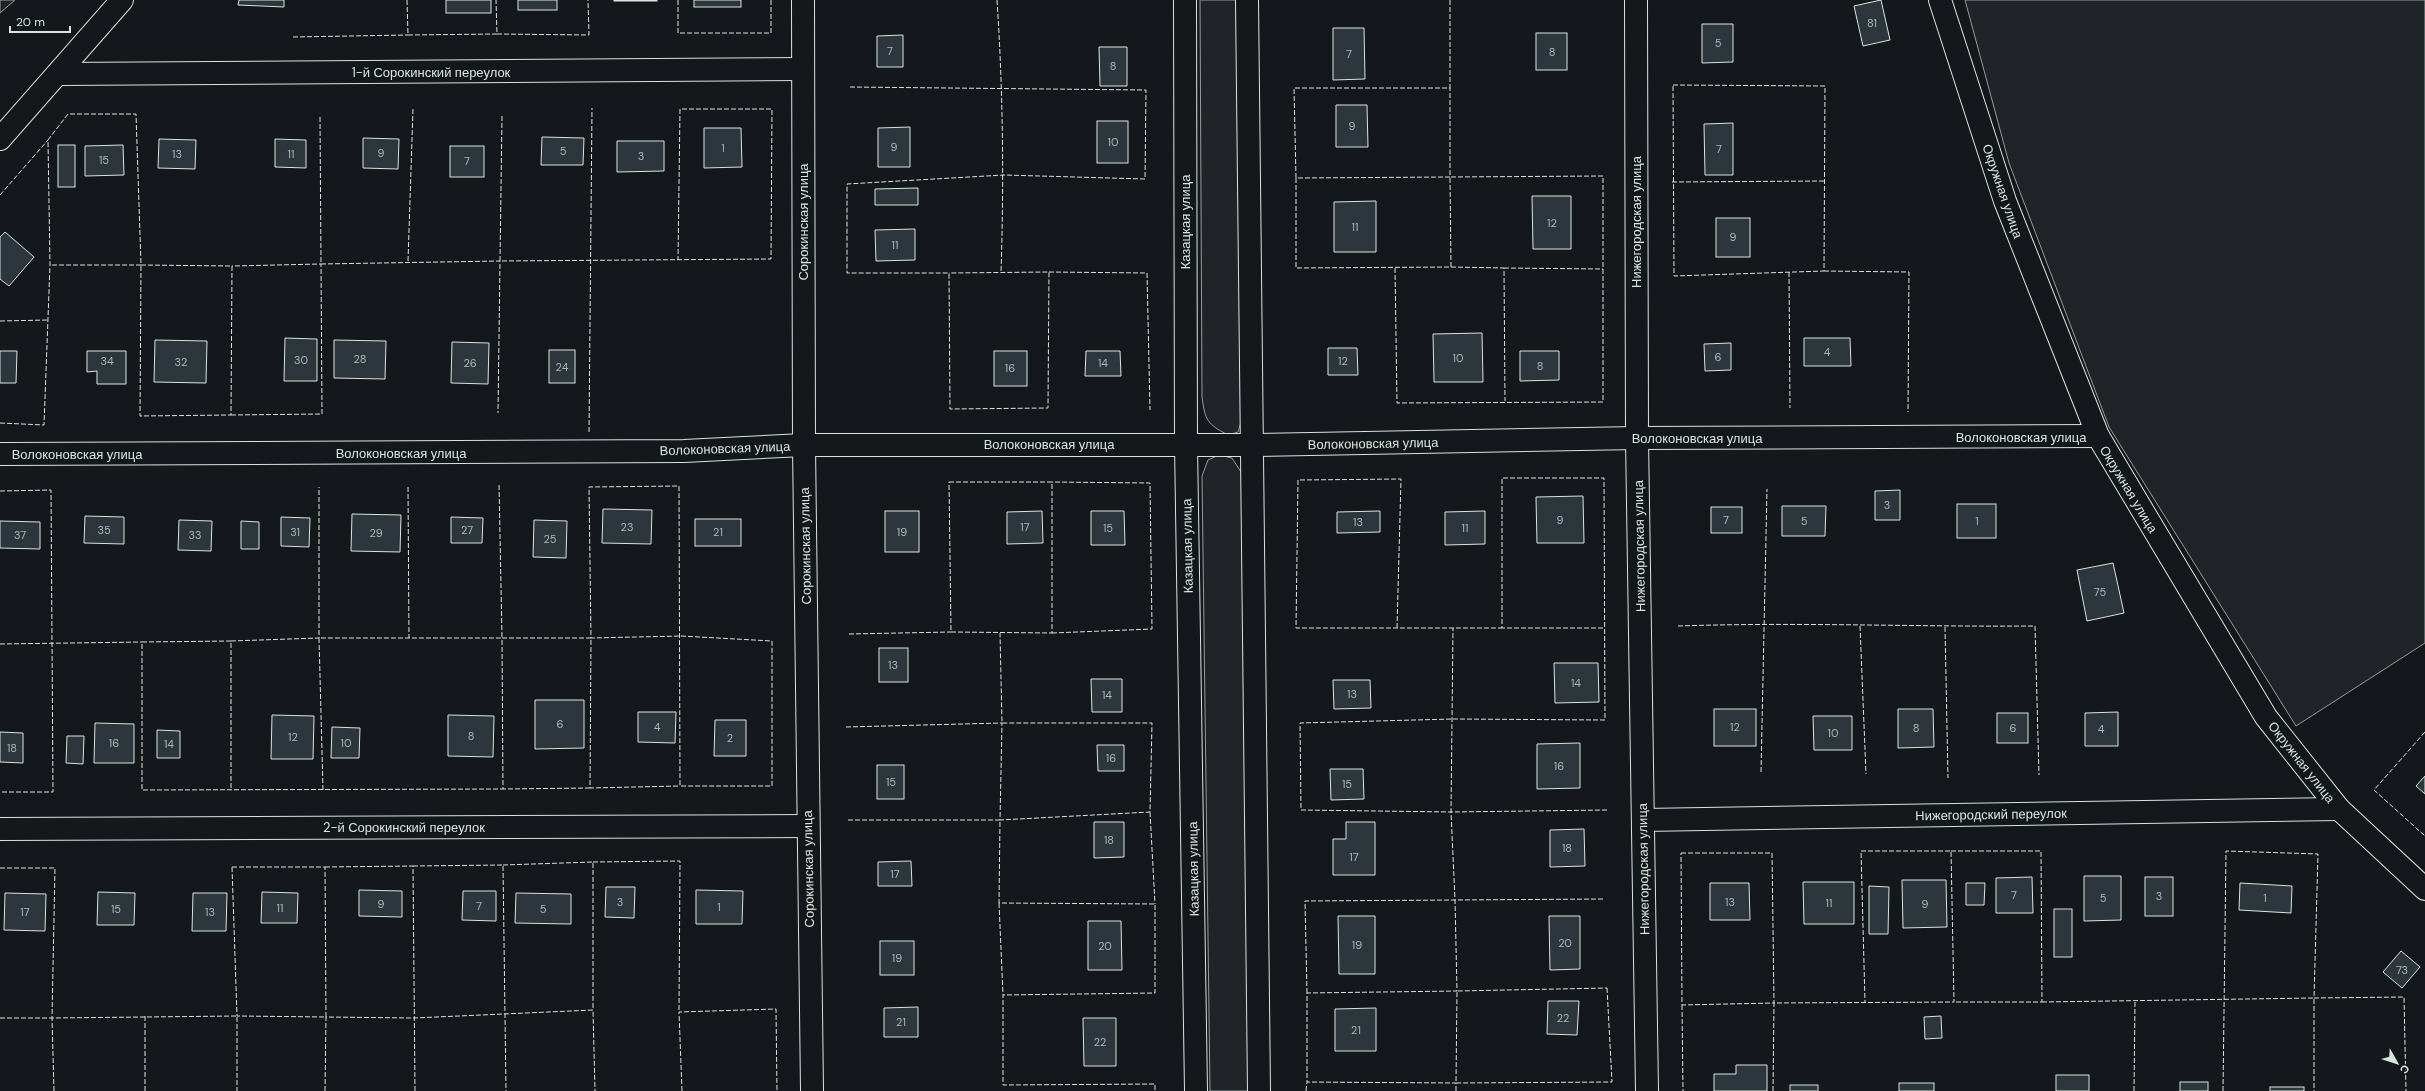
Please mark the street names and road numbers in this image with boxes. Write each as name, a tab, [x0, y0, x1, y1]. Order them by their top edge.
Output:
street label: 1-й Сорокинский переулок	[352, 64, 511, 81]
street label: Окружная улица	[1978, 142, 2027, 241]
street label: Нижегородская улица	[1628, 155, 1645, 288]
street label: Сорокинская улица	[795, 163, 812, 281]
street label: Казацкая улица	[1177, 174, 1194, 269]
street label: Волоконовская улица	[1956, 429, 2087, 446]
street label: Волоконовская улица	[1632, 430, 1763, 447]
street label: Волоконовская улица	[1307, 434, 1439, 453]
street label: Волоконовская улица	[984, 436, 1115, 453]
street label: Волоконовская улица	[659, 438, 791, 459]
street label: Окружная улица	[2096, 443, 2162, 537]
street label: Волоконовская улица	[336, 445, 467, 462]
street label: Волоконовская улица	[12, 446, 143, 463]
street label: Нижегородская улица	[1630, 479, 1649, 612]
street label: Сорокинская улица	[796, 487, 815, 605]
street label: Казацкая улица	[1178, 498, 1197, 593]
street label: Окружная улица	[2264, 718, 2339, 807]
street label: Нижегородская улица	[1634, 802, 1653, 935]
street label: Нижегородский переулок	[1915, 805, 2067, 824]
street label: Сорокинская улица	[799, 810, 818, 928]
street label: 2-й Сорокинский переулок	[323, 819, 485, 836]
street label: Казацкая улица	[1184, 821, 1203, 916]

